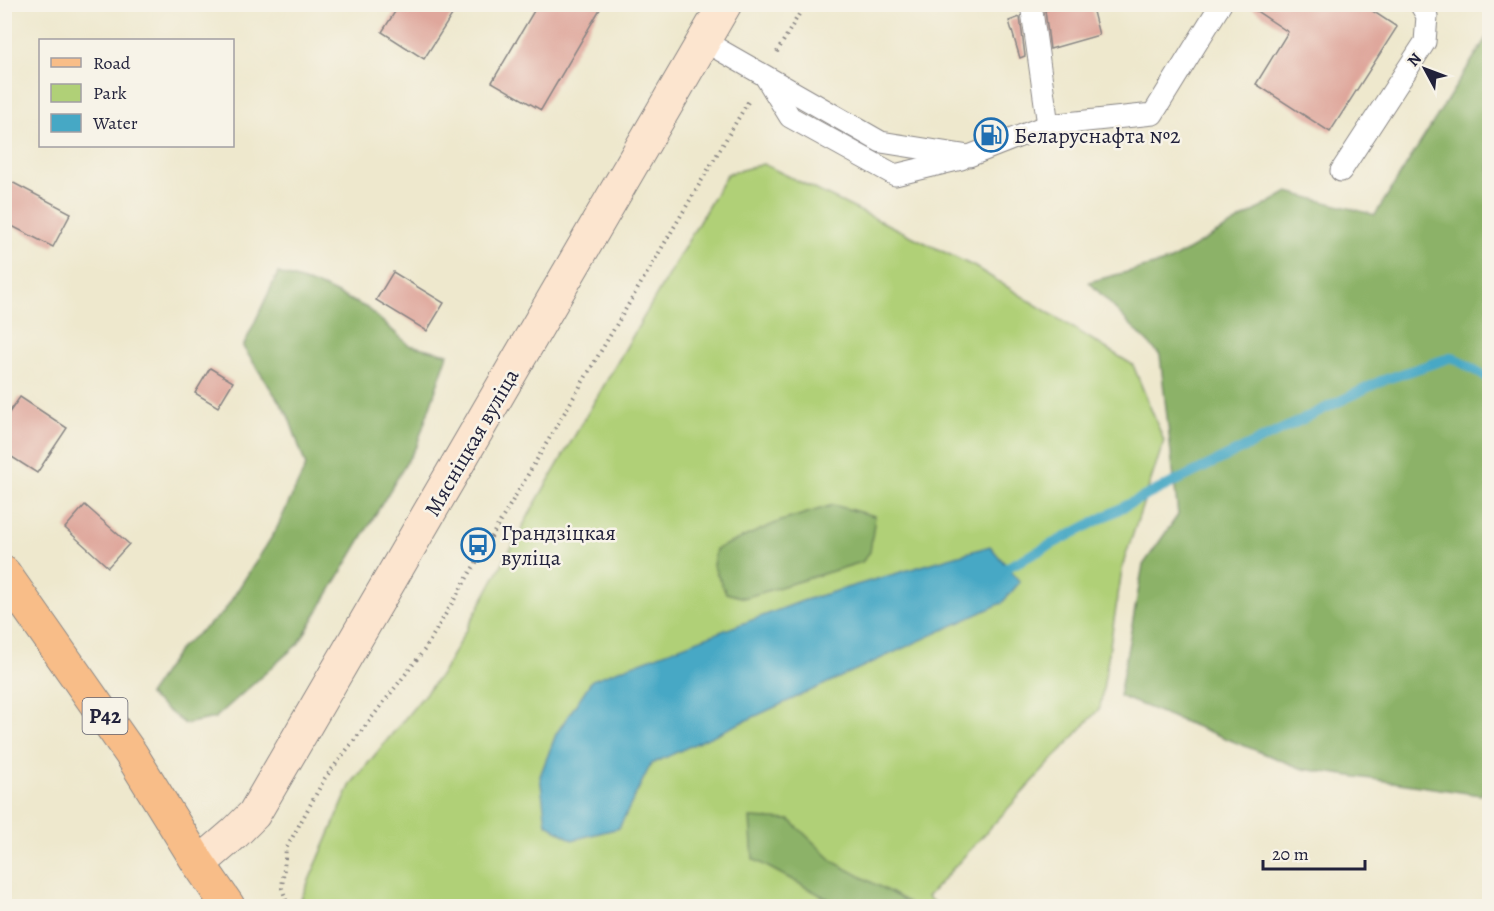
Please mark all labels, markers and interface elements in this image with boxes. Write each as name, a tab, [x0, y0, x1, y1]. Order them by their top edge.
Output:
legend	[39, 39, 234, 147]
north arrow	[1395, 39, 1455, 99]
text: N	[1402, 48, 1427, 71]
text: Road	[93, 51, 131, 75]
text: Park	[93, 81, 127, 105]
text: Water	[92, 111, 138, 135]
fuel station icon: Беларуснафта №2	[973, 117, 1009, 153]
place label: Беларуснафта №2	[1014, 121, 1181, 151]
street label: Мясніцкая вуліца	[417, 362, 527, 522]
place label: Грандзіцкая вуліца	[501, 518, 616, 573]
bus stop icon: Грандзіцкая вуліца	[460, 527, 496, 563]
road number: Р42	[82, 698, 128, 734]
scale bar	[1263, 833, 1365, 871]
text: 20 m	[1272, 842, 1309, 866]

